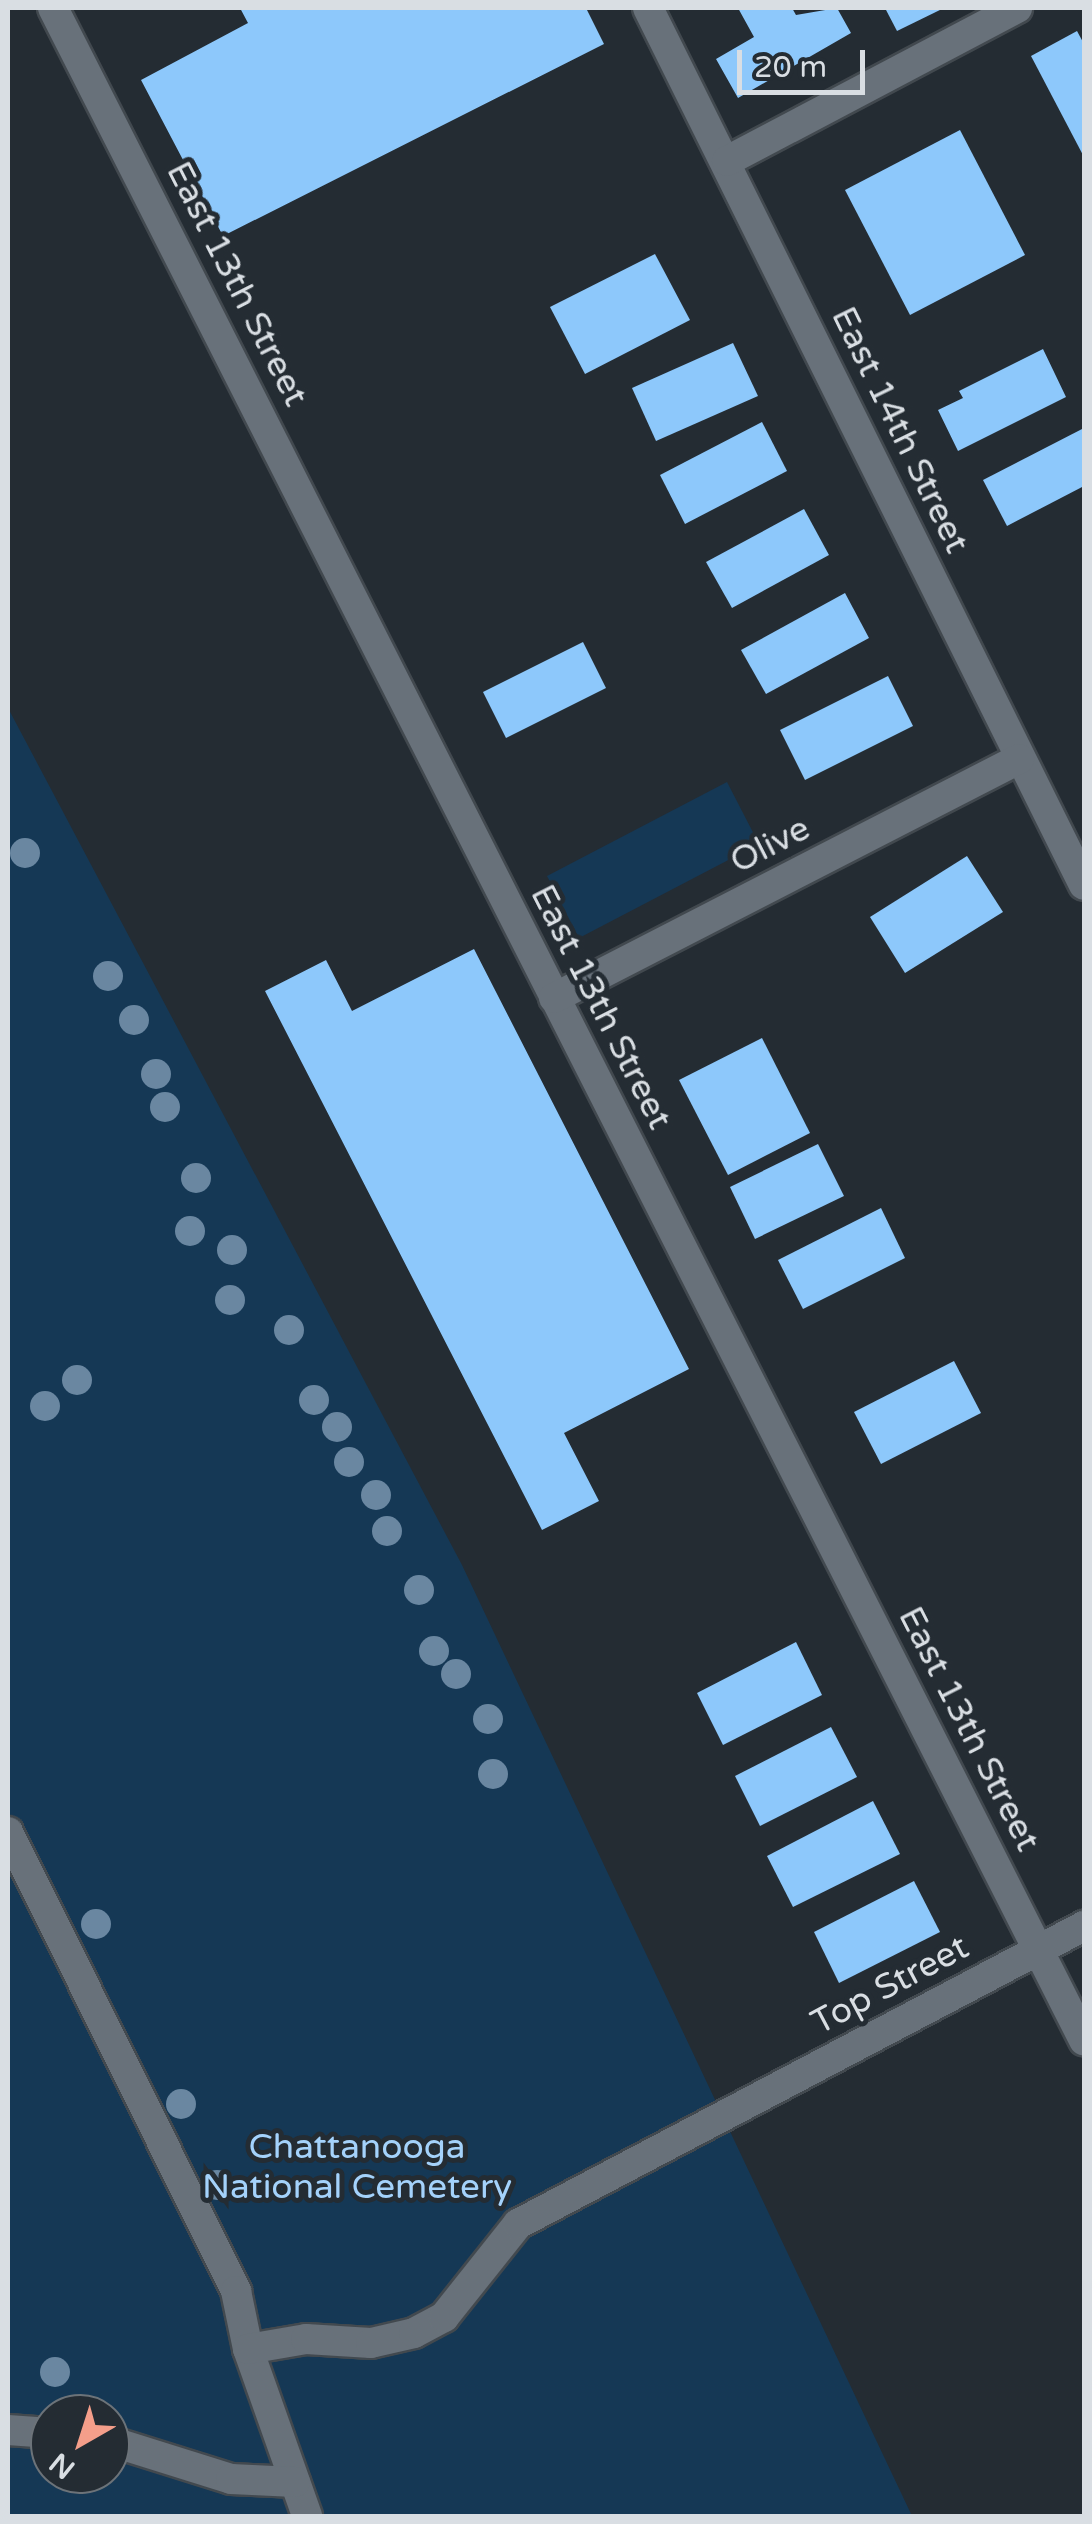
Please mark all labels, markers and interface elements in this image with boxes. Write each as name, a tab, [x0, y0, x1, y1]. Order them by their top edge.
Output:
scale bar	[742, 30, 870, 92]
text: 20 m	[754, 49, 827, 86]
street label: East 13th Street	[157, 155, 317, 413]
street label: East 14th Street	[822, 300, 978, 560]
street label: Olive	[723, 807, 817, 883]
street label: East 13th Street	[521, 878, 681, 1136]
street label: East 13th Street	[889, 1600, 1049, 1858]
street label: Top Street	[804, 1926, 976, 2044]
park label: Chattanooga National Cemetery	[202, 2126, 512, 2208]
north arrow	[30, 2394, 130, 2494]
text: N	[43, 2445, 82, 2486]

